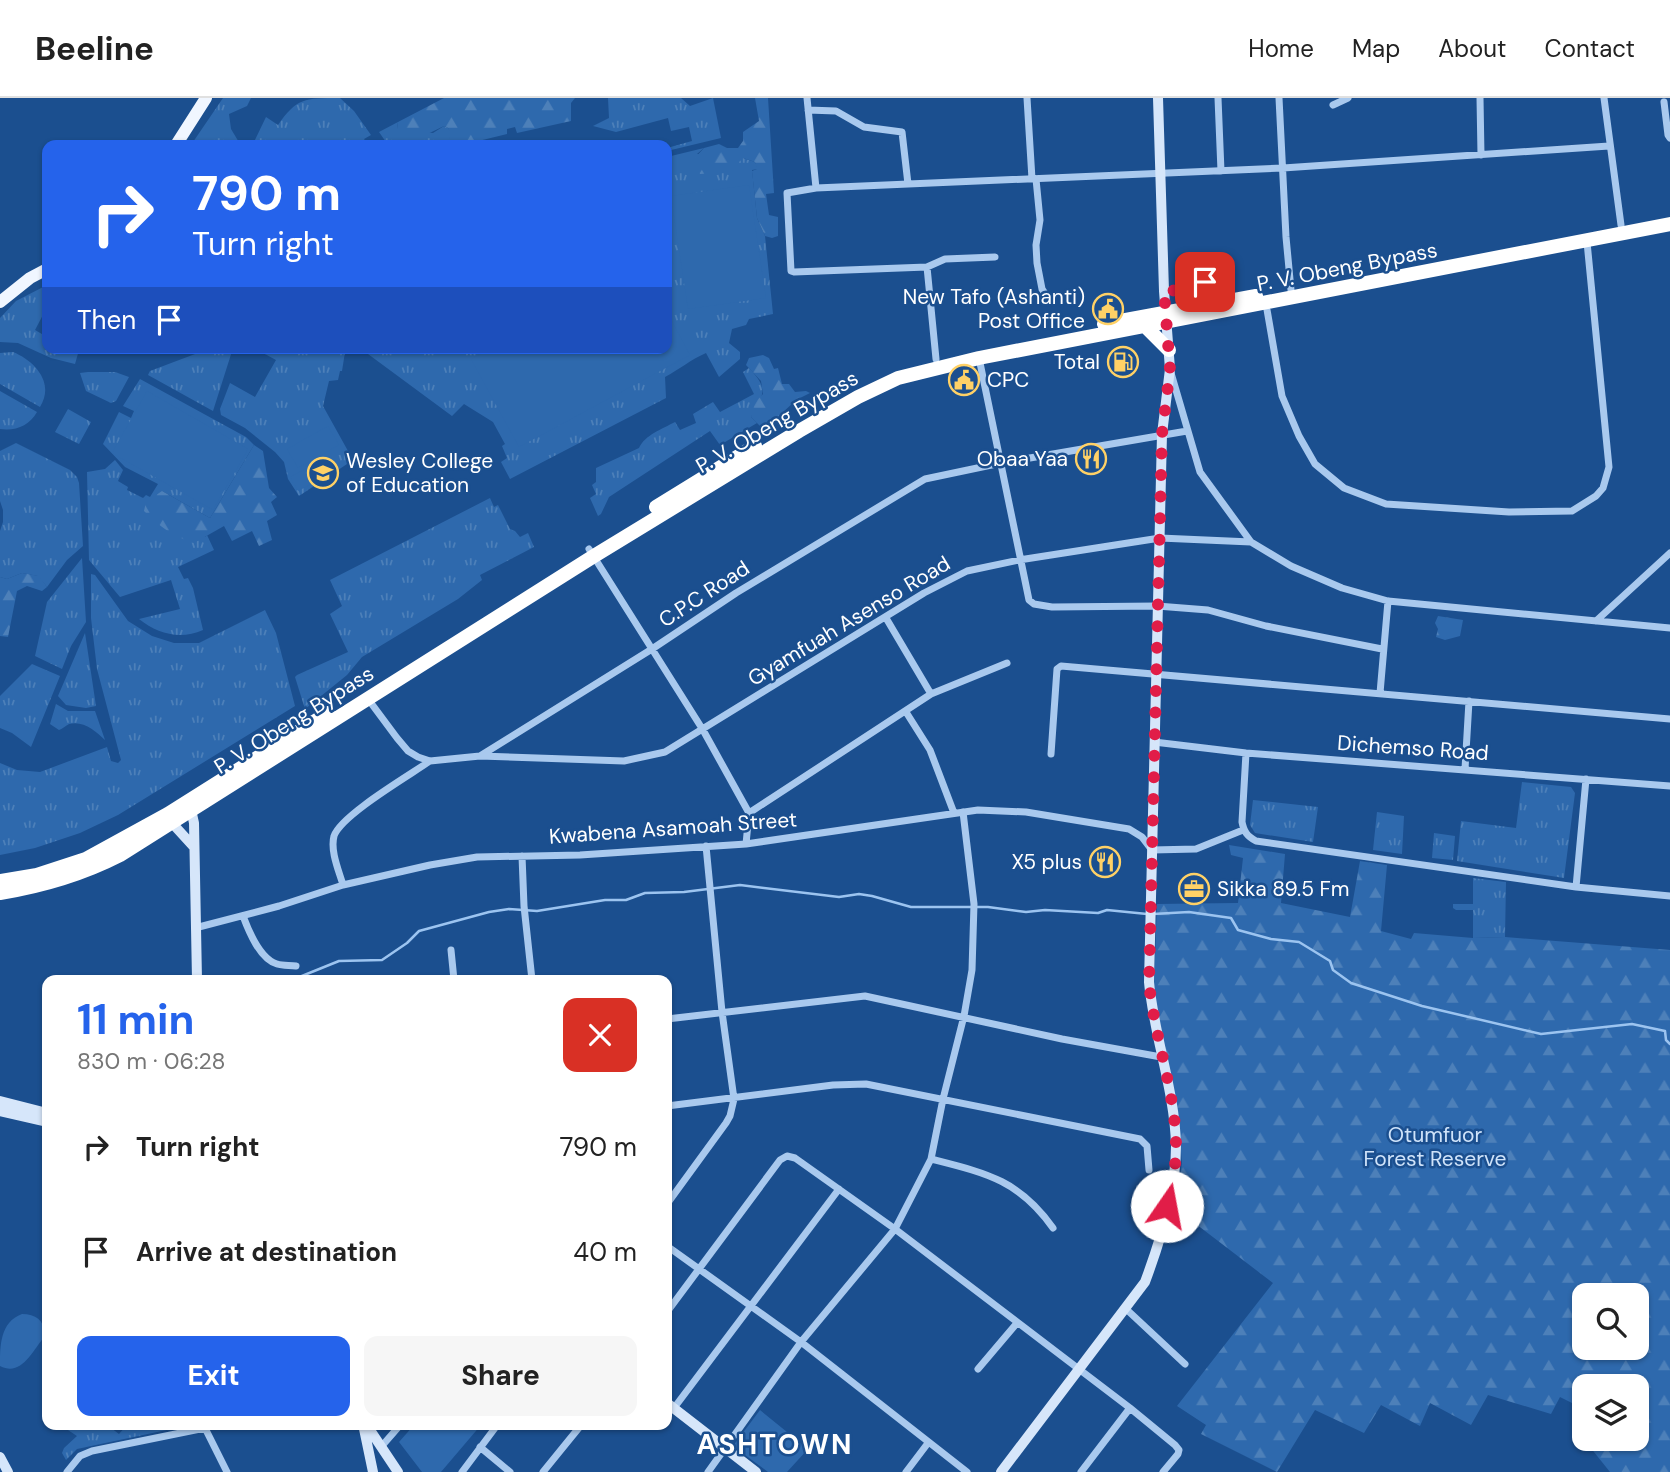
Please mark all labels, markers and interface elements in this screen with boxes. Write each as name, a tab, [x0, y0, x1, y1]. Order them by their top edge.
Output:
text: Beeline	[35, 27, 154, 70]
text: Home	[1248, 33, 1314, 64]
text: Map	[1352, 33, 1400, 64]
text: About	[1438, 33, 1507, 64]
text: Contact	[1545, 33, 1635, 64]
text: 790 m	[192, 161, 341, 225]
icon: right	[77, 168, 168, 259]
text: Turn right	[192, 223, 334, 265]
street label: P. V. Obeng Bypass	[1254, 236, 1440, 298]
pin	[1175, 252, 1235, 312]
icon: arrive	[1186, 263, 1224, 301]
place label: New Tafo (Ashanti) Post Office	[903, 283, 1085, 335]
public building icon: New Tafo (Ashanti) Post Office	[1091, 292, 1125, 326]
icon: arrive	[150, 301, 188, 339]
text: Then	[77, 303, 136, 337]
fuel station icon: Total	[1106, 345, 1140, 379]
place label: Total	[1054, 348, 1100, 376]
public building icon: CPC	[947, 363, 981, 397]
street label: P. V. Obeng Bypass	[691, 364, 863, 480]
place label: CPC	[987, 366, 1029, 394]
restaurant icon: Obaa Yaa	[1074, 442, 1108, 476]
place label: Obaa Yaa	[977, 445, 1068, 473]
place label: Wesley College of Education	[346, 447, 493, 499]
school or university icon: Wesley College of Education	[306, 456, 340, 490]
street label: Gyamfuah Asenso Road	[743, 549, 955, 693]
street label: C.P.C Road	[653, 554, 755, 634]
street label: P. V. Obeng Bypass	[209, 660, 379, 780]
street label: Dichemso Road	[1336, 729, 1490, 767]
street label: Kwabena Asamoah Street	[548, 805, 798, 851]
restaurant icon: X5 plus	[1088, 845, 1122, 879]
place label: X5 plus	[1011, 848, 1082, 876]
office icon: Sikka 89.5 Fm	[1177, 872, 1211, 906]
place label: Sikka 89.5 Fm	[1217, 875, 1350, 903]
text: 11 min	[77, 992, 194, 1047]
button: close	[563, 998, 637, 1072]
text: 830 m · 06:28	[77, 1046, 225, 1076]
park label: Otumfuor Forest Reserve	[1364, 1121, 1507, 1173]
icon: right	[77, 1128, 115, 1166]
text: Turn right	[136, 1130, 260, 1164]
text: 790 m	[560, 1130, 637, 1164]
position arrow	[1130, 1169, 1204, 1243]
icon: arrive	[77, 1233, 115, 1271]
text: Arrive at destination	[136, 1235, 397, 1269]
text: 40 m	[573, 1235, 637, 1269]
map controls	[1572, 1283, 1649, 1451]
button: search	[1572, 1283, 1649, 1360]
button: Exit	[77, 1336, 350, 1416]
button: Share	[364, 1336, 637, 1416]
button: layers	[1572, 1374, 1649, 1451]
district label: ASHTOWN	[697, 1426, 853, 1463]

